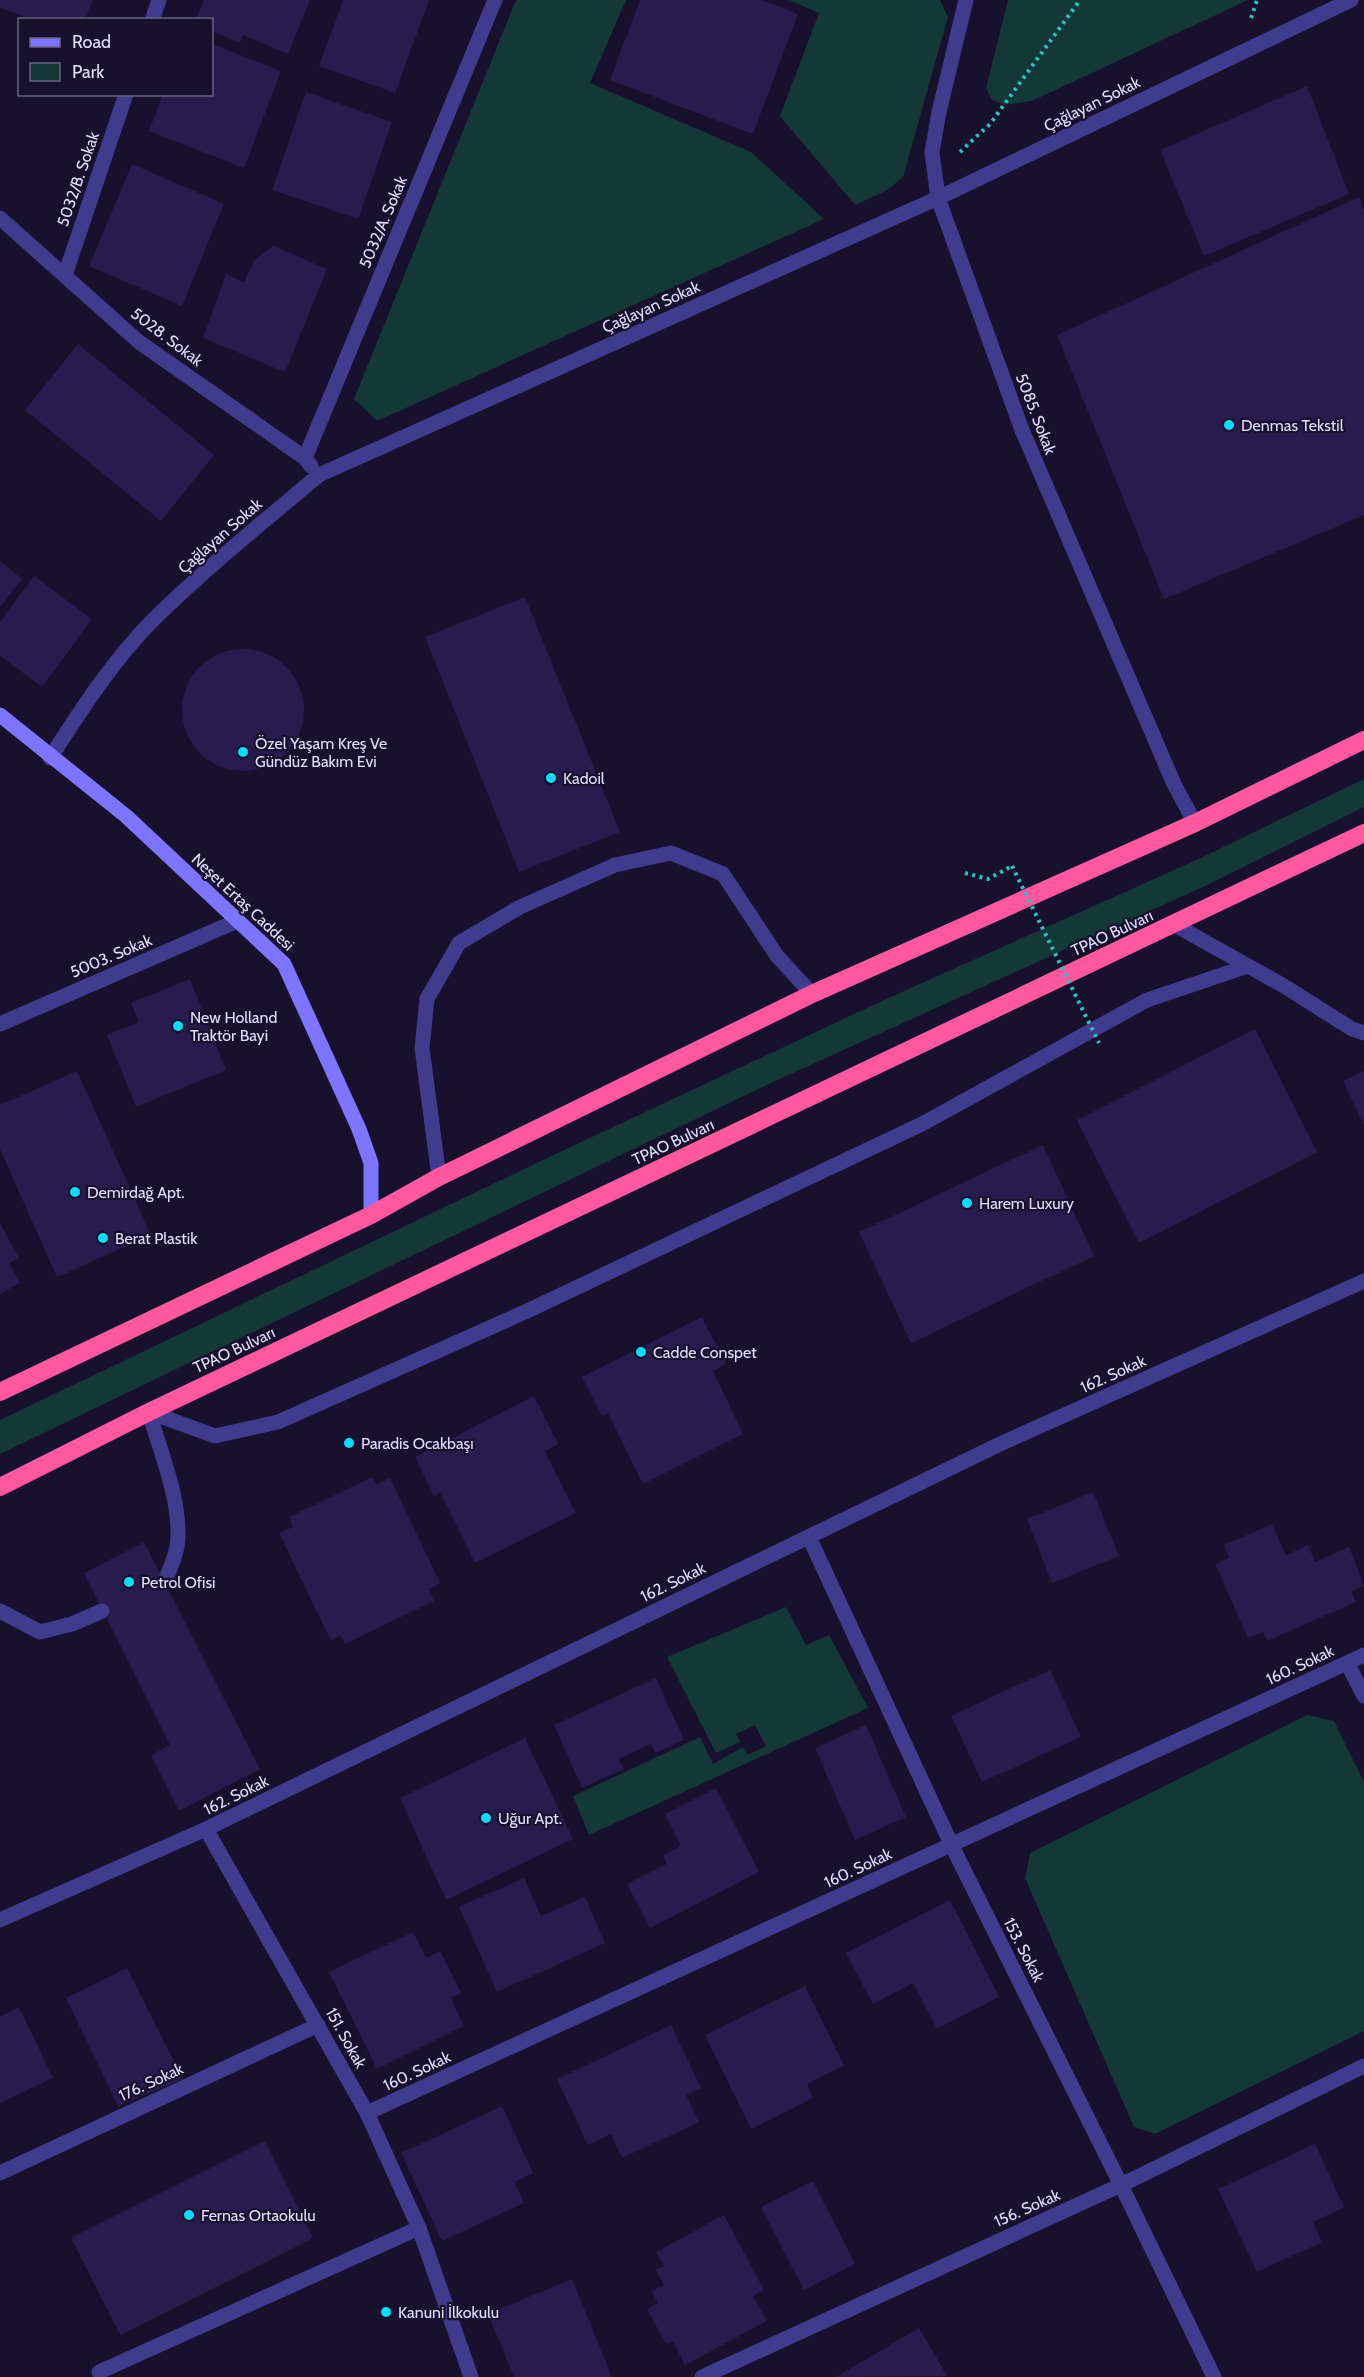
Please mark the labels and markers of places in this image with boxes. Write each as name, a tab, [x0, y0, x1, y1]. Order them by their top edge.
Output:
place label: Denmas Tekstil	[1241, 416, 1344, 435]
marker: Denmas Tekstil	[1222, 418, 1236, 432]
place label: Özel Yaşam Kreş Ve Gündüz Bakım Evi	[255, 734, 387, 771]
marker: Özel Yaşam Kreş Ve Gündüz Bakım Evi	[236, 745, 250, 759]
place label: Kadoil	[563, 769, 605, 788]
marker: Kadoil	[544, 771, 558, 785]
place label: New Holland Traktör Bayi	[190, 1008, 277, 1045]
marker: New Holland Traktör Bayi	[171, 1019, 185, 1033]
place label: Demirdağ Apt.	[87, 1183, 185, 1202]
marker: Demirdağ Apt.	[68, 1185, 82, 1199]
place label: Harem Luxury	[979, 1194, 1074, 1213]
marker: Harem Luxury	[960, 1196, 974, 1210]
place label: Berat Plastik	[115, 1229, 198, 1248]
marker: Berat Plastik	[96, 1231, 110, 1245]
place label: Cadde Conspet	[653, 1343, 757, 1362]
marker: Cadde Conspet	[634, 1345, 648, 1359]
place label: Paradis Ocakbaşı	[361, 1434, 474, 1453]
marker: Paradis Ocakbaşı	[342, 1436, 356, 1450]
place label: Petrol Ofisi	[141, 1573, 216, 1592]
marker: Petrol Ofisi	[122, 1575, 136, 1589]
place label: Uğur Apt.	[498, 1809, 562, 1828]
marker: Uğur Apt.	[479, 1811, 493, 1825]
place label: Fernas Ortaokulu	[201, 2206, 316, 2225]
marker: Fernas Ortaokulu	[182, 2208, 196, 2222]
place label: Kanuni İlkokulu	[398, 2303, 499, 2322]
marker: Kanuni İlkokulu	[379, 2305, 393, 2319]

